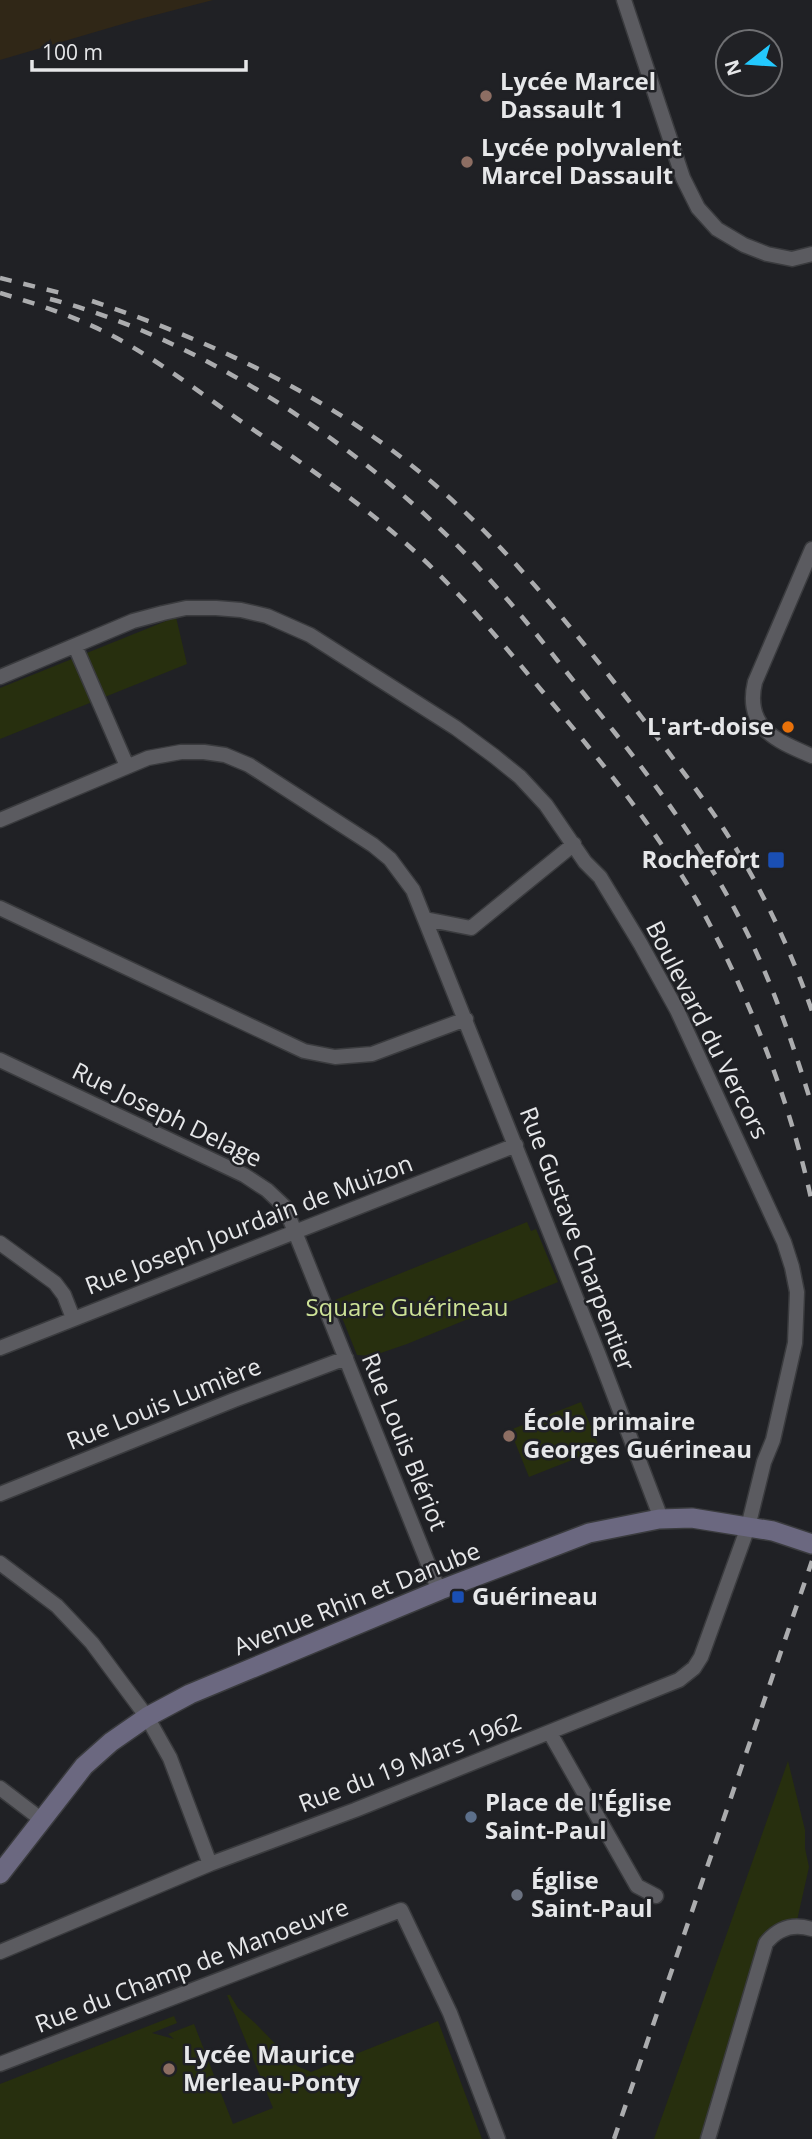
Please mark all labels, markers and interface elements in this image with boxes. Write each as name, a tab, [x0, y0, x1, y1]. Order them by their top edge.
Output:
scale bar	[32, 28, 245, 72]
north arrow	[714, 28, 784, 98]
text: 100 m	[42, 38, 103, 66]
text: N	[718, 57, 747, 79]
place label: Lycée Marcel Dassault 1	[500, 64, 656, 125]
marker: Lycée Marcel Dassault 1	[478, 88, 494, 104]
place label: Lycée polyvalent Marcel Dassault	[481, 130, 682, 191]
marker: Lycée polyvalent Marcel Dassault	[459, 154, 475, 170]
place label: L'art-doise	[647, 709, 774, 742]
marker: L'art-doise	[780, 719, 796, 735]
place label: Rochefort	[642, 842, 760, 875]
marker: Rochefort	[766, 850, 786, 870]
street label: Boulevard du Vercors	[639, 915, 778, 1144]
street label: Rue Joseph Delage	[67, 1053, 268, 1174]
street label: Rue Gustave Charpentier	[513, 1102, 644, 1375]
street label: Rue Joseph Jourdain de Muizon	[80, 1146, 417, 1301]
park label: Square Guérineau	[305, 1290, 509, 1323]
street label: Rue Louis Blériot	[355, 1348, 456, 1535]
street label: Rue Louis Lumière	[61, 1349, 266, 1457]
place label: École primaire Georges Guérineau	[523, 1404, 752, 1465]
marker: École primaire Georges Guérineau	[501, 1428, 517, 1444]
street label: Avenue Rhin et Danube	[228, 1533, 485, 1662]
place label: Guérineau	[472, 1579, 598, 1612]
marker: Guérineau	[450, 1589, 466, 1605]
street label: Rue du 19 Mars 1962	[293, 1704, 525, 1819]
place label: Place de l'Église Saint-Paul	[485, 1785, 672, 1846]
marker: Place de l'Église Saint-Paul	[463, 1809, 479, 1825]
place label: Église Saint-Paul	[531, 1863, 653, 1924]
marker: Église Saint-Paul	[509, 1887, 525, 1903]
street label: Rue du Champ de Manoeuvre	[30, 1890, 353, 2040]
place label: Lycée Maurice Merleau-Ponty	[183, 2037, 360, 2098]
marker: Lycée Maurice Merleau-Ponty	[161, 2061, 177, 2077]

